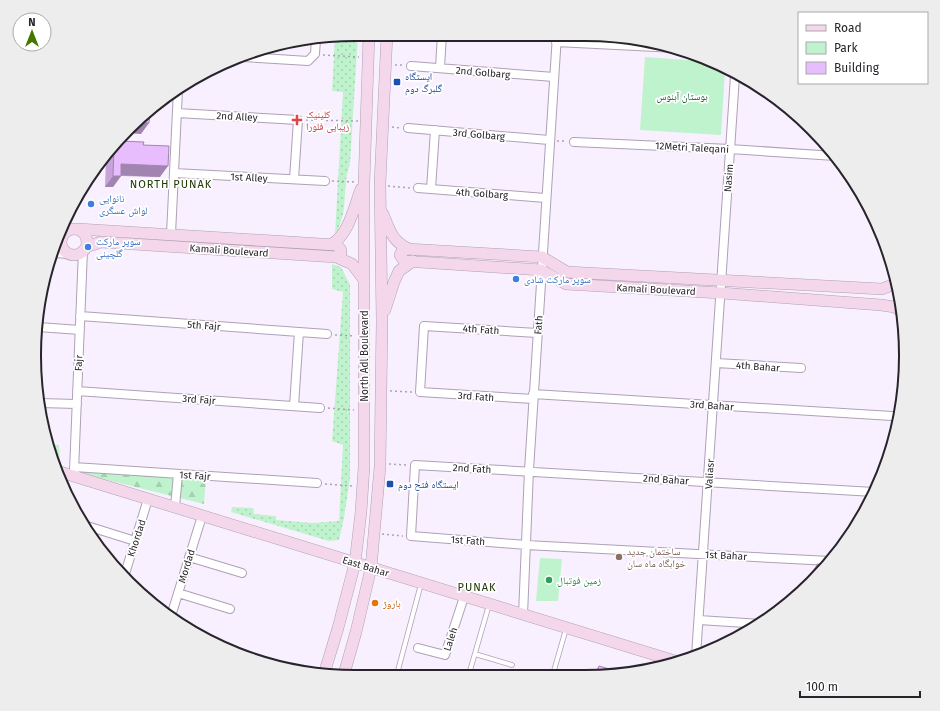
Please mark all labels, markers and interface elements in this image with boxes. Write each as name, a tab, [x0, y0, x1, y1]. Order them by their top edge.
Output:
north arrow	[12, 12, 52, 52]
legend	[798, 12, 928, 84]
text: N	[28, 16, 36, 29]
text: Road	[834, 21, 862, 35]
text: Park	[834, 41, 858, 55]
text: Building	[834, 61, 880, 75]
street label: 2nd Golbarg	[455, 65, 511, 81]
place label: ایستگاه گلبرگ دوم	[405, 71, 443, 96]
marker: ایستگاه گلبرگ دوم	[392, 77, 402, 87]
park label: بوستان آبنوس	[656, 91, 708, 103]
place label: کلینیک زیبایی فلورا	[306, 109, 349, 133]
street label: 2nd Alley	[216, 110, 258, 124]
marker: کلینیک زیبایی فلورا	[291, 114, 303, 126]
street label: 3rd Golbarg	[452, 127, 506, 143]
street label: 12Metri Taleqani	[655, 140, 729, 156]
street label: Nasim	[722, 164, 736, 193]
street label: 1st Alley	[230, 171, 268, 185]
district label: NORTH PUNAK	[130, 178, 212, 191]
street label: 4th Golbarg	[455, 186, 509, 202]
place label: نانوایی لواش عسگری	[99, 193, 147, 217]
marker: نانوایی لواش عسگری	[86, 199, 96, 209]
place label: سوپر مارکت گلچینی	[96, 236, 141, 260]
marker: سوپر مارکت گلچینی	[83, 242, 93, 252]
street label: Kamali Boulevard	[189, 242, 269, 260]
marker: سوپر مارکت شادی	[511, 274, 521, 284]
place label: سوپر مارکت شادی	[524, 274, 591, 286]
street label: Kamali Boulevard	[616, 282, 696, 298]
street label: North Adl Boulevard	[359, 310, 371, 402]
street label: Fath	[532, 315, 546, 335]
street label: 5th Fajr	[187, 319, 221, 333]
street label: 4th Fath	[462, 323, 500, 337]
street label: Fajr	[73, 355, 85, 371]
street label: 4th Bahar	[736, 359, 780, 375]
street label: 3rd Fath	[457, 390, 495, 404]
street label: 3rd Fajr	[182, 393, 216, 407]
street label: 3rd Bahar	[690, 398, 734, 414]
street label: Valiasr	[703, 458, 717, 490]
street label: 2nd Fath	[452, 462, 492, 476]
street label: 1st Fajr	[179, 469, 211, 483]
street label: 2nd Bahar	[643, 472, 689, 488]
marker: ایستگاه فتح دوم	[385, 479, 395, 489]
place label: ایستگاه فتح دوم	[398, 479, 459, 492]
street label: Khordad	[125, 518, 149, 559]
street label: 1st Fath	[450, 534, 486, 548]
place label: ساختمان جدید خوابگاه ماه سان	[627, 546, 686, 570]
street label: Mordad	[176, 548, 198, 585]
street label: 1st Bahar	[705, 549, 747, 563]
marker: ساختمان جدید خوابگاه ماه سان	[614, 552, 624, 562]
street label: East Bahar	[341, 554, 391, 580]
marker: زمین فوتبال	[544, 575, 554, 585]
place label: زمین فوتبال	[557, 575, 601, 587]
district label: PUNAK	[458, 581, 496, 594]
marker: باروژ	[370, 598, 380, 608]
place label: باروژ	[382, 598, 401, 610]
street label: Laleh	[441, 626, 460, 653]
scale bar	[800, 673, 920, 699]
text: 100 m	[806, 680, 838, 694]

